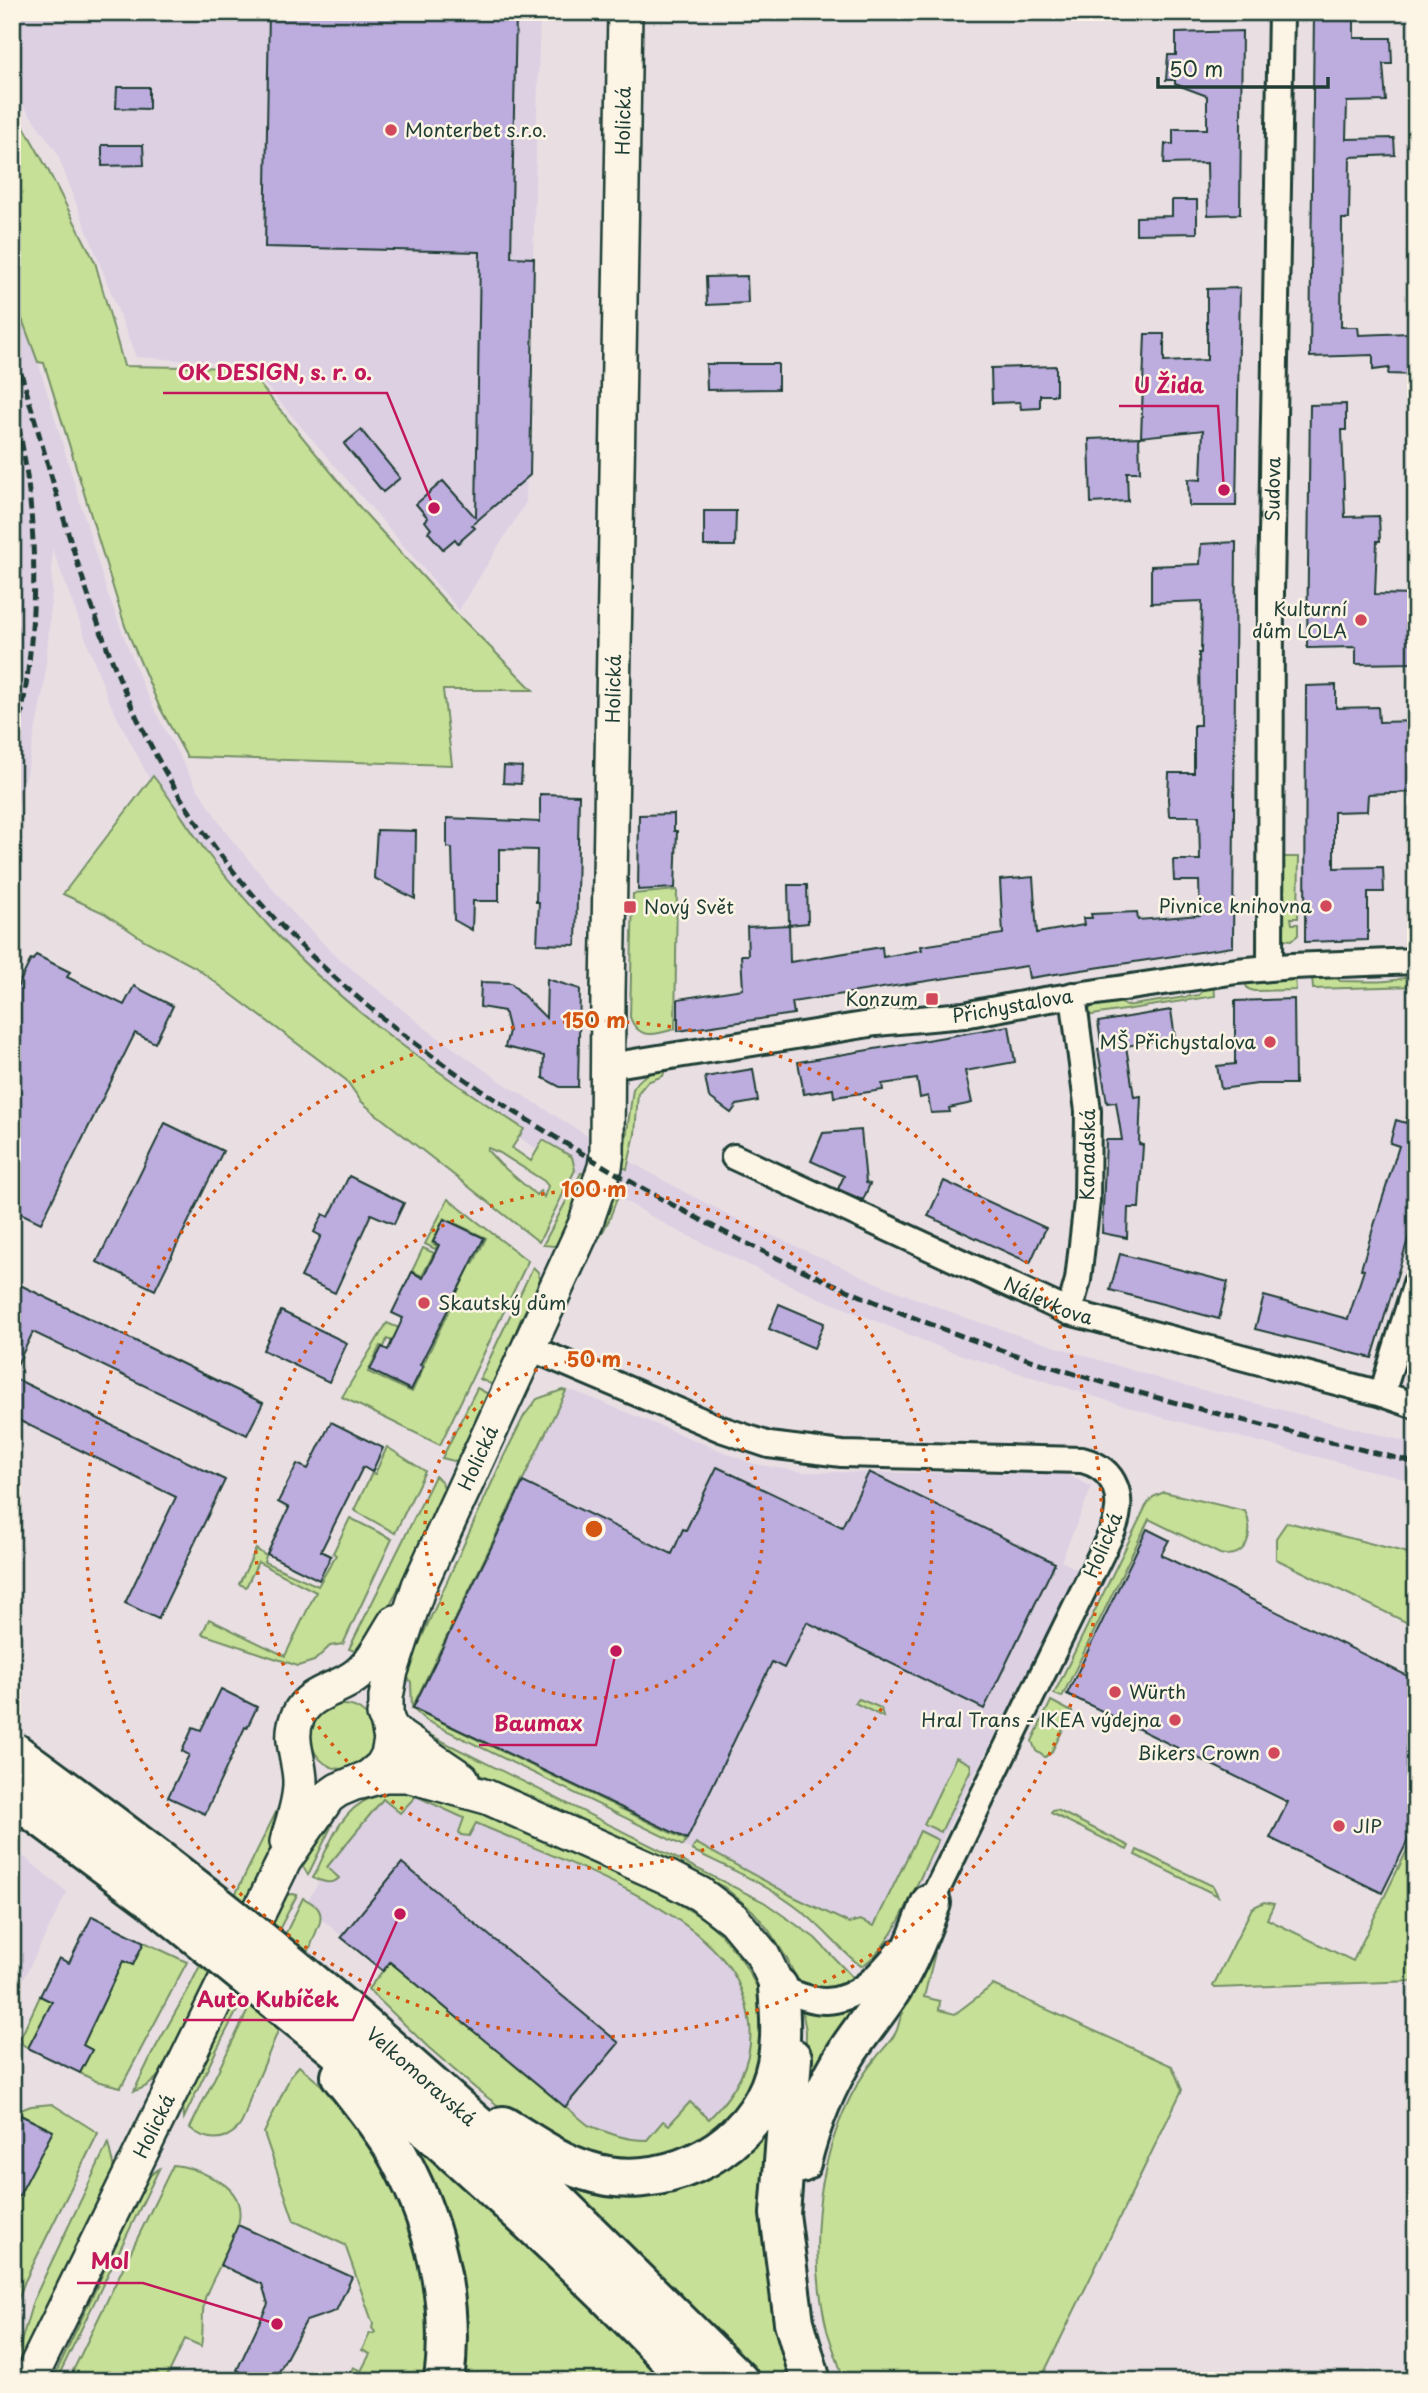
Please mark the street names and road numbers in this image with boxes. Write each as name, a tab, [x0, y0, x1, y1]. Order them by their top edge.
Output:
street label: Holická	[608, 86, 637, 155]
street label: Sudova	[1257, 456, 1286, 522]
street label: Holická	[598, 654, 627, 723]
street label: Přichystalova	[951, 981, 1075, 1029]
street label: Kanadská	[1072, 1108, 1101, 1201]
street label: Nálevkova	[1000, 1269, 1096, 1331]
street label: Holická	[450, 1420, 504, 1494]
street label: Holická	[1076, 1507, 1128, 1582]
street label: Velkomoravská	[361, 2019, 483, 2132]
street label: Holická	[125, 2088, 181, 2162]

